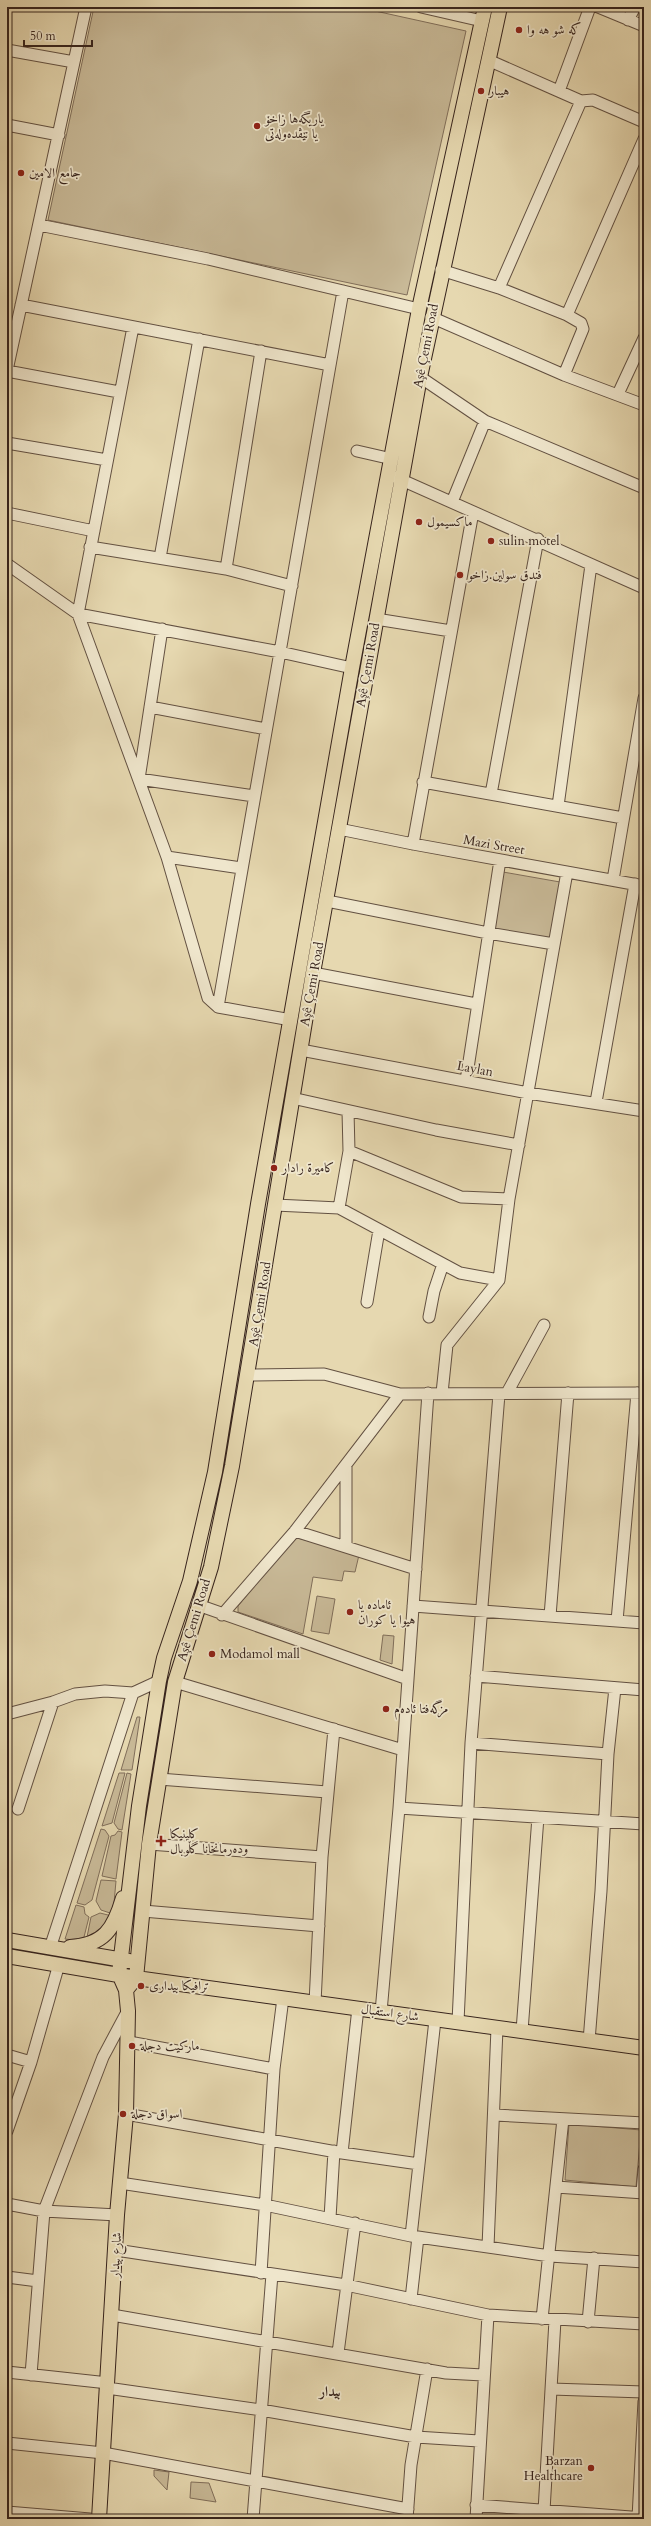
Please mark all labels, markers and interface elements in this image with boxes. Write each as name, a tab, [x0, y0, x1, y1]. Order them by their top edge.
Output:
place label: که شو هه وا	[527, 21, 582, 39]
scale bar	[24, 22, 92, 48]
marker: که شو هه وا	[514, 25, 524, 35]
text: 50 m	[30, 28, 57, 44]
place label: هيبار	[487, 82, 510, 100]
marker: هيبار	[476, 86, 486, 96]
place label: یاریگه‌ها زاخۆ یا نێڤده‌وله‌تی	[263, 110, 325, 143]
marker: یاریگه‌ها زاخۆ یا نێڤده‌وله‌تی	[252, 121, 262, 131]
place label: جامع الامين	[29, 164, 81, 185]
marker: جامع الامين	[16, 168, 26, 178]
street label: Aşê Çemi Road	[409, 302, 443, 390]
place label: ماكسيمول	[427, 513, 473, 531]
marker: ماكسيمول	[414, 517, 424, 527]
place label: sulin motel	[499, 532, 560, 550]
marker: sulin motel	[486, 536, 496, 546]
place label: فندق سولين.زاخو	[466, 566, 542, 584]
marker: فندق سولين.زاخو	[455, 570, 465, 580]
street label: Aşê Çemi Road	[352, 621, 384, 709]
street label: Mazi Street	[462, 831, 526, 859]
street label: Aşê Çemi Road	[296, 940, 328, 1028]
street label: Laylan	[455, 1057, 495, 1081]
place label: كاميرة رادار	[280, 1159, 334, 1177]
marker: كاميرة رادار	[269, 1163, 279, 1173]
street label: Aşê Çemi Road	[244, 1260, 276, 1348]
street label: Aşê Çemi Road	[173, 1576, 215, 1664]
place label: ئاماده یا هیوا یا کوران	[358, 1596, 415, 1629]
marker: ئاماده یا هیوا یا کوران	[345, 1607, 355, 1617]
place label: Modamol mall	[220, 1645, 301, 1663]
marker: Modamol mall	[207, 1649, 217, 1659]
place label: مزگەفتا ئادەم	[394, 1699, 448, 1720]
marker: مزگەفتا ئادەم	[381, 1704, 391, 1714]
place label: کلینیکا ودەرمانخانا گڵوبال	[170, 1825, 248, 1858]
marker: کلینیکا ودەرمانخانا گڵوبال	[155, 1835, 167, 1847]
place label: ترافيكا بيدارى	[149, 1977, 209, 1995]
marker: ترافيكا بيدارى	[136, 1981, 146, 1991]
street label: شارع استقبال	[360, 2000, 420, 2028]
place label: ماركيت دجلة	[139, 2037, 199, 2055]
marker: ماركيت دجلة	[127, 2041, 137, 2051]
place label: اسواق دجلة	[130, 2105, 183, 2123]
marker: اسواق دجلة	[118, 2109, 128, 2119]
street label: شارع بيدار	[106, 2232, 128, 2280]
district label: بيدار	[317, 2382, 341, 2401]
place label: Barzan Healthcare	[524, 2452, 584, 2485]
marker: Barzan Healthcare	[586, 2463, 596, 2473]

